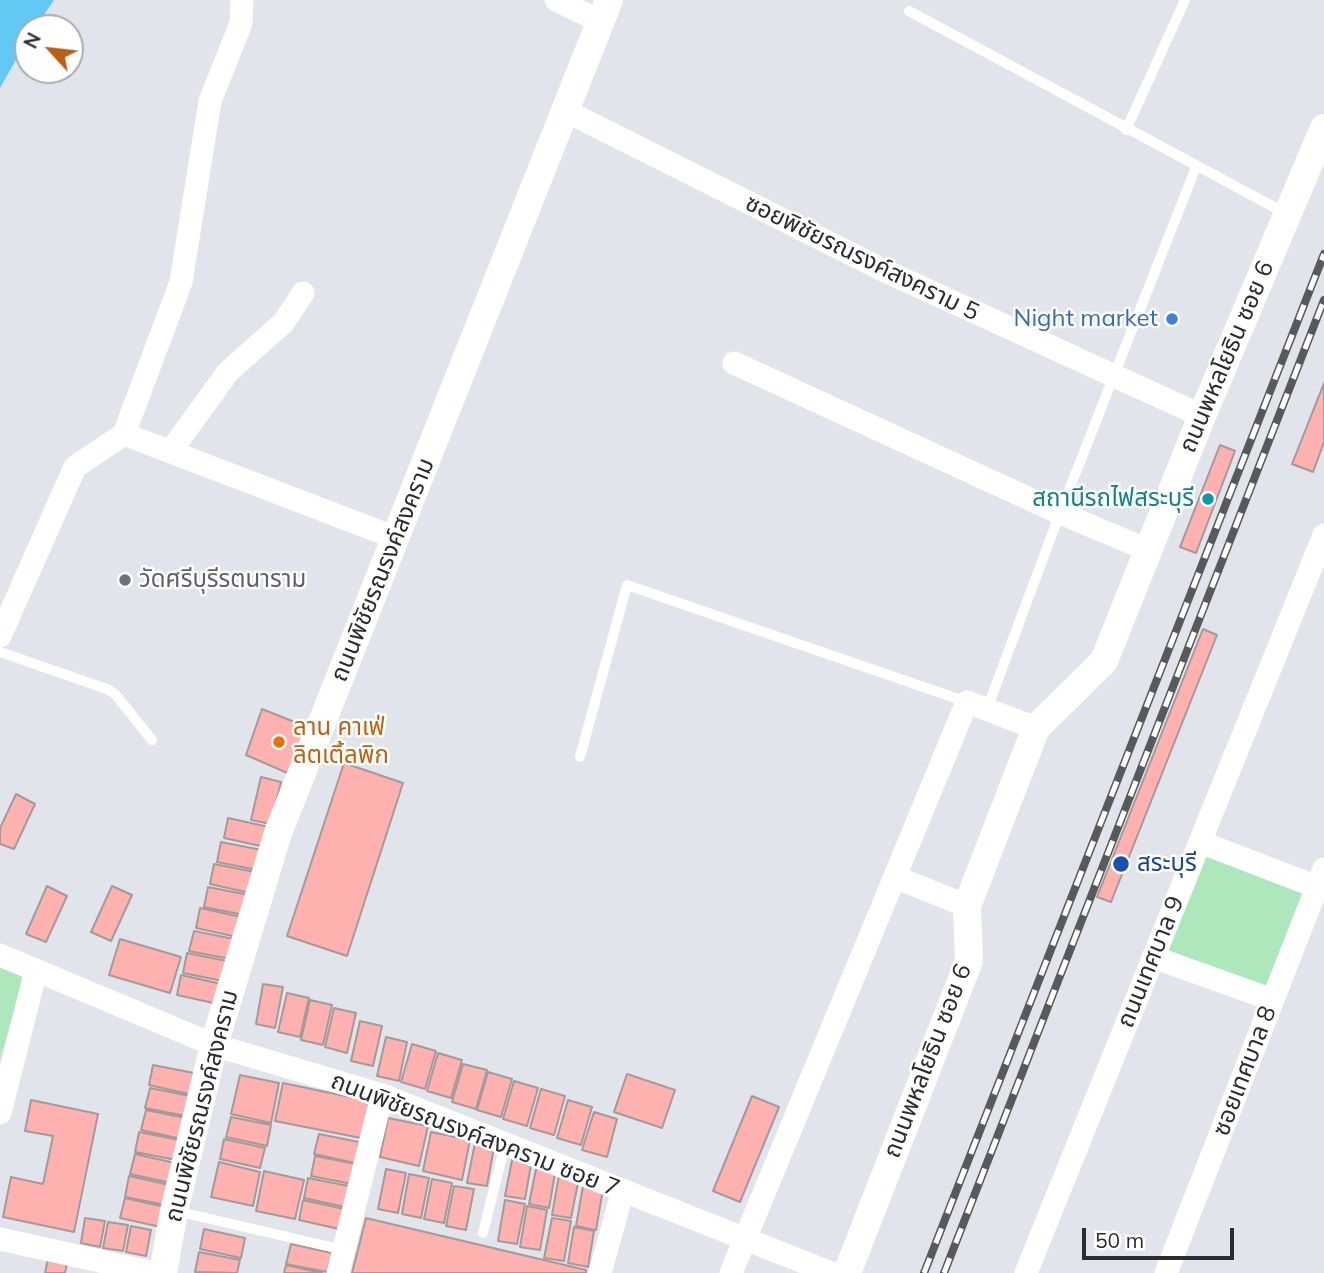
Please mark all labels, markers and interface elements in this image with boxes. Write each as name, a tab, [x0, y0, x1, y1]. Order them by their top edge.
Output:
north arrow	[14, 14, 84, 84]
text: N	[18, 29, 46, 52]
street label: ซอยพิชัยรณรงค์สงคราม 5	[740, 189, 984, 327]
street label: ถนนพหลโยธิน ซอย 6	[1174, 257, 1280, 457]
place label: Night market	[1013, 305, 1158, 333]
marker: Night market	[1164, 311, 1180, 327]
street label: ถนนพิชัยรณรงค์สงคราม	[325, 454, 441, 686]
place label: สถานีรถไฟสระบุรี	[1032, 485, 1194, 513]
marker: สถานีรถไฟสระบุรี	[1200, 491, 1216, 507]
place label: วัดศรีบุรีรตนาราม	[139, 566, 306, 594]
marker: วัดศรีบุรีรตนาราม	[117, 572, 133, 588]
place label: ลาน คาเฟ่ ลิตเติ้ลพิก	[293, 714, 389, 770]
marker: ลาน คาเฟ่ ลิตเติ้ลพิก	[271, 734, 287, 750]
place label: สระบุรี	[1137, 850, 1197, 878]
marker: สระบุรี	[1111, 854, 1131, 874]
street label: ถนนเทศบาล 9	[1112, 892, 1190, 1032]
street label: ถนนพหลโยธิน ซอย 6	[878, 960, 978, 1162]
street label: ถนนพิชัยรณรงค์สงคราม	[159, 987, 245, 1225]
street label: ซอยเทศบาล 8	[1207, 1002, 1283, 1140]
street label: ถนนพิชัยรณรงค์สงคราม ซอย 7	[327, 1067, 623, 1203]
scale bar	[1086, 1214, 1238, 1258]
text: 50 m	[1095, 1227, 1144, 1253]

